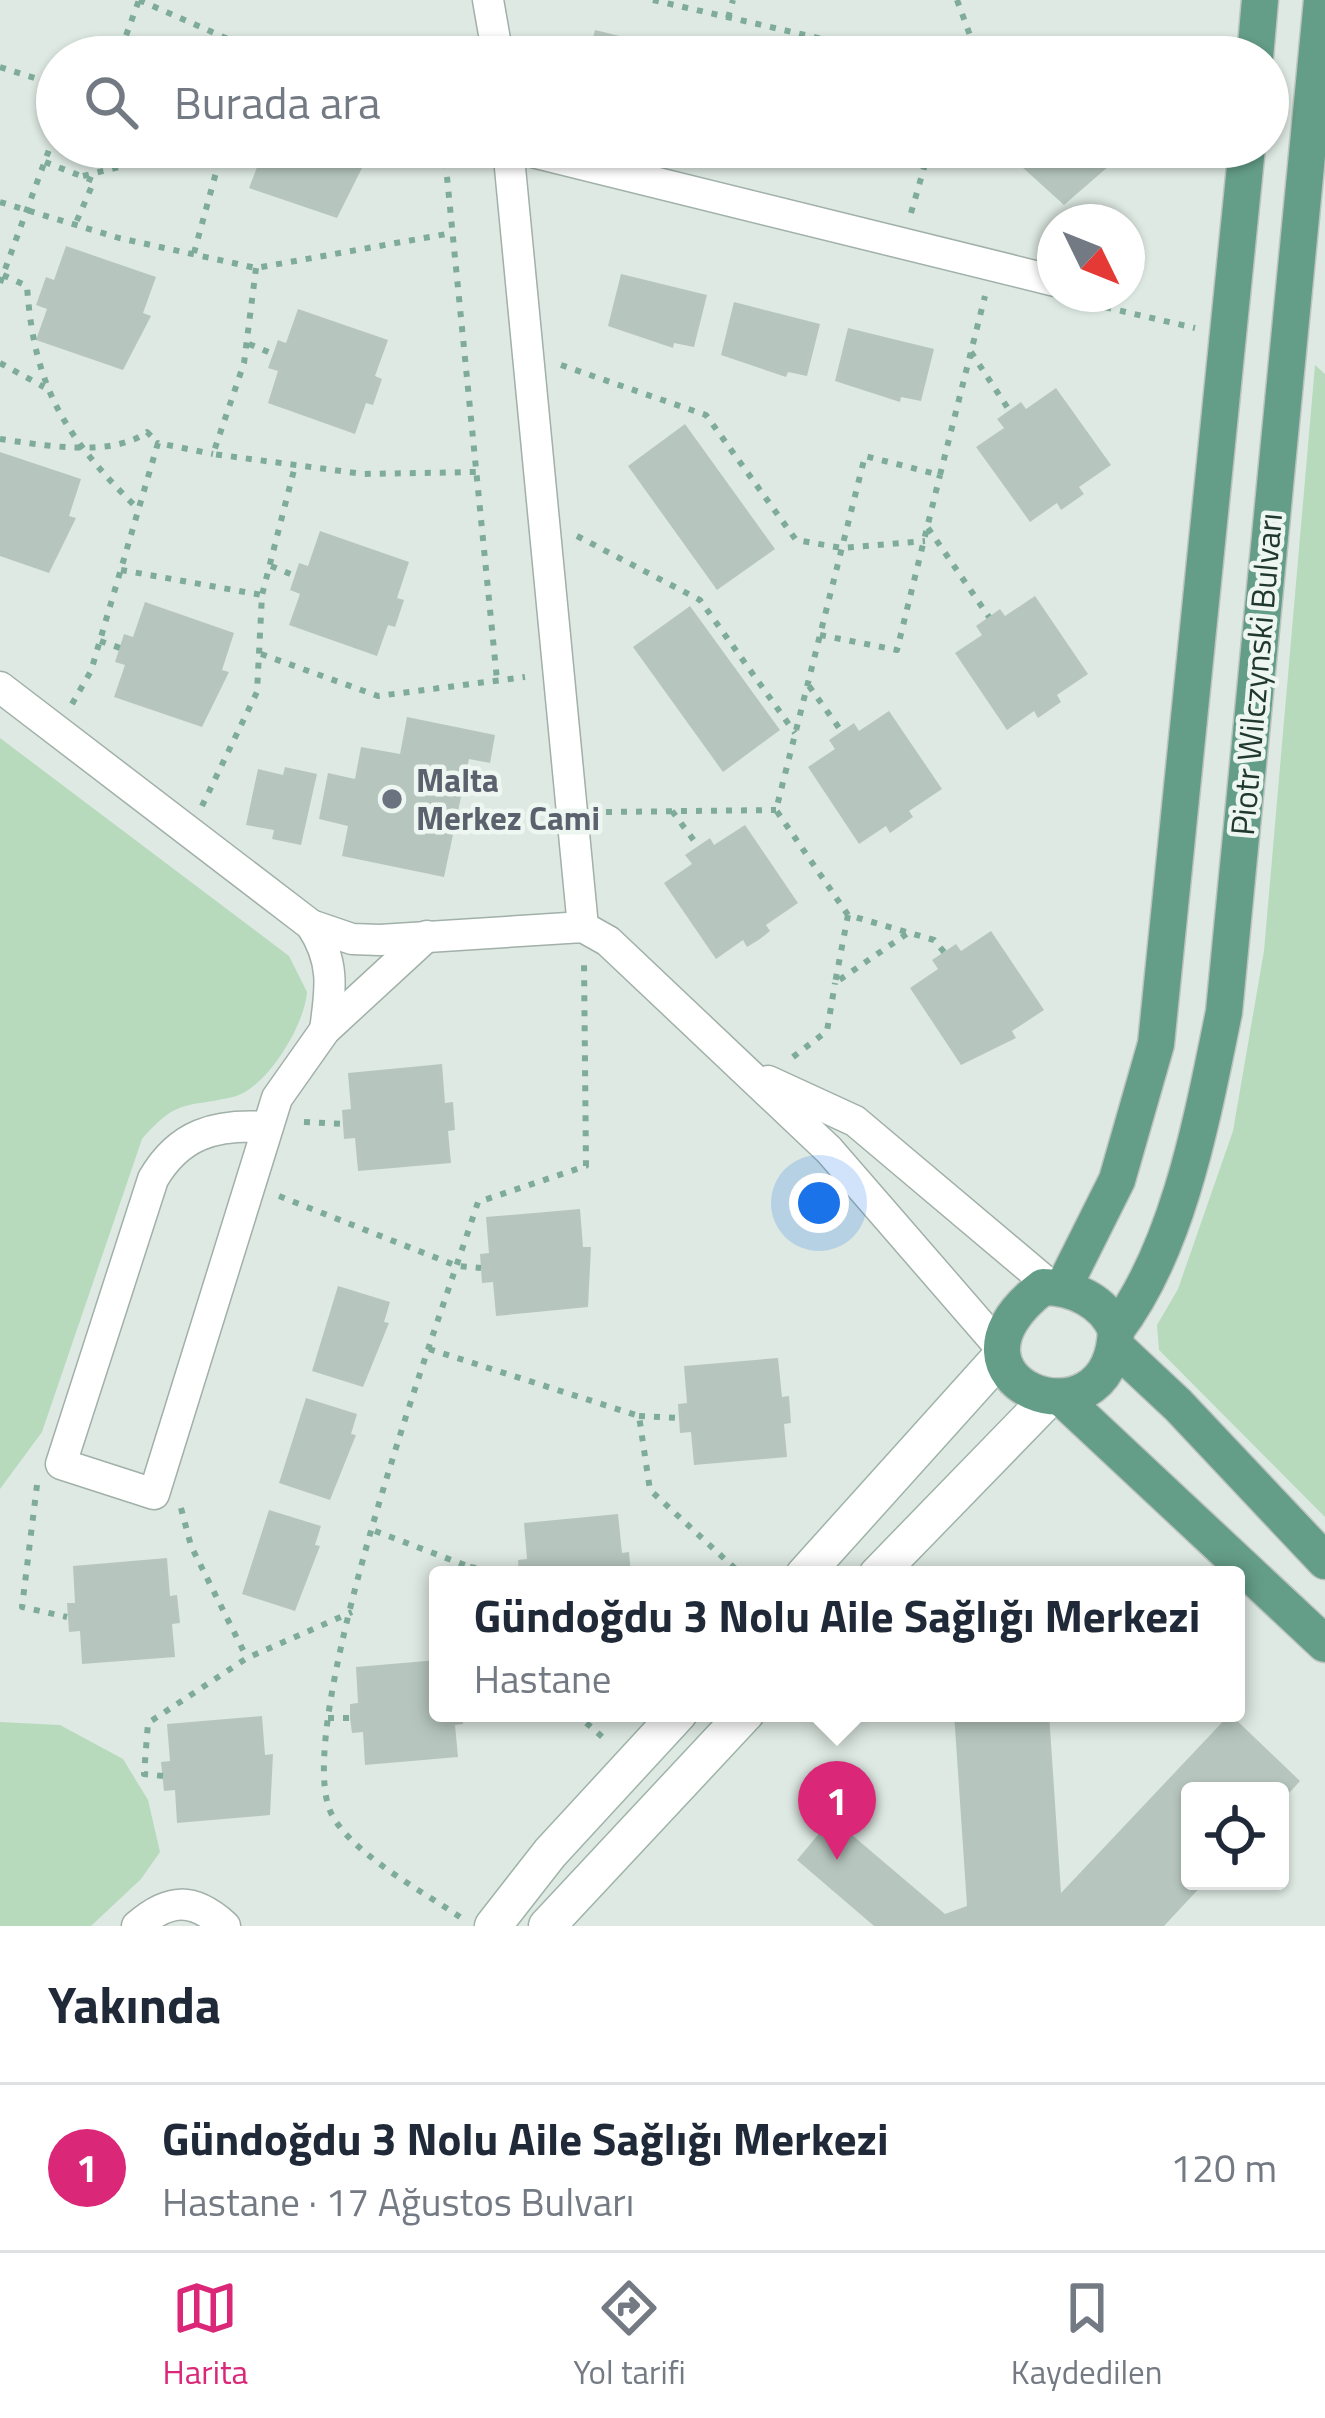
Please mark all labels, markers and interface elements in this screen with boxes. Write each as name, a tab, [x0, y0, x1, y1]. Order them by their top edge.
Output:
search box	[36, 36, 1289, 168]
text: Burada ara	[174, 68, 381, 136]
icon: search	[78, 69, 144, 135]
north arrow	[1037, 204, 1145, 312]
street label: Piotr Wilczynski Bulvarı	[1217, 511, 1295, 837]
place label: Malta Merkez Cami	[416, 755, 600, 843]
marker: Malta Merkez Cami	[379, 786, 405, 812]
your location	[789, 1173, 849, 1233]
popup	[429, 1566, 1245, 1722]
text: Gündoğdu 3 Nolu Aile Sağlığı Merkezi	[474, 1581, 1200, 1649]
text: Hastane	[474, 1649, 612, 1708]
pin: 1	[798, 1761, 876, 1860]
map controls	[1181, 1782, 1289, 1890]
button: locate	[1181, 1782, 1289, 1890]
text: Yakında	[48, 1965, 221, 2043]
text: Gündoğdu 3 Nolu Aile Sağlığı Merkezi	[162, 2104, 889, 2172]
text: 1	[76, 2138, 98, 2197]
text: 120 m	[1170, 2138, 1277, 2197]
text: Hastane · 17 Ağustos Bulvarı	[162, 2172, 634, 2231]
tab: Harita	[163, 2275, 248, 2397]
tab: Yol tarifi	[573, 2275, 686, 2397]
tab: Kaydedilen	[1011, 2275, 1162, 2397]

